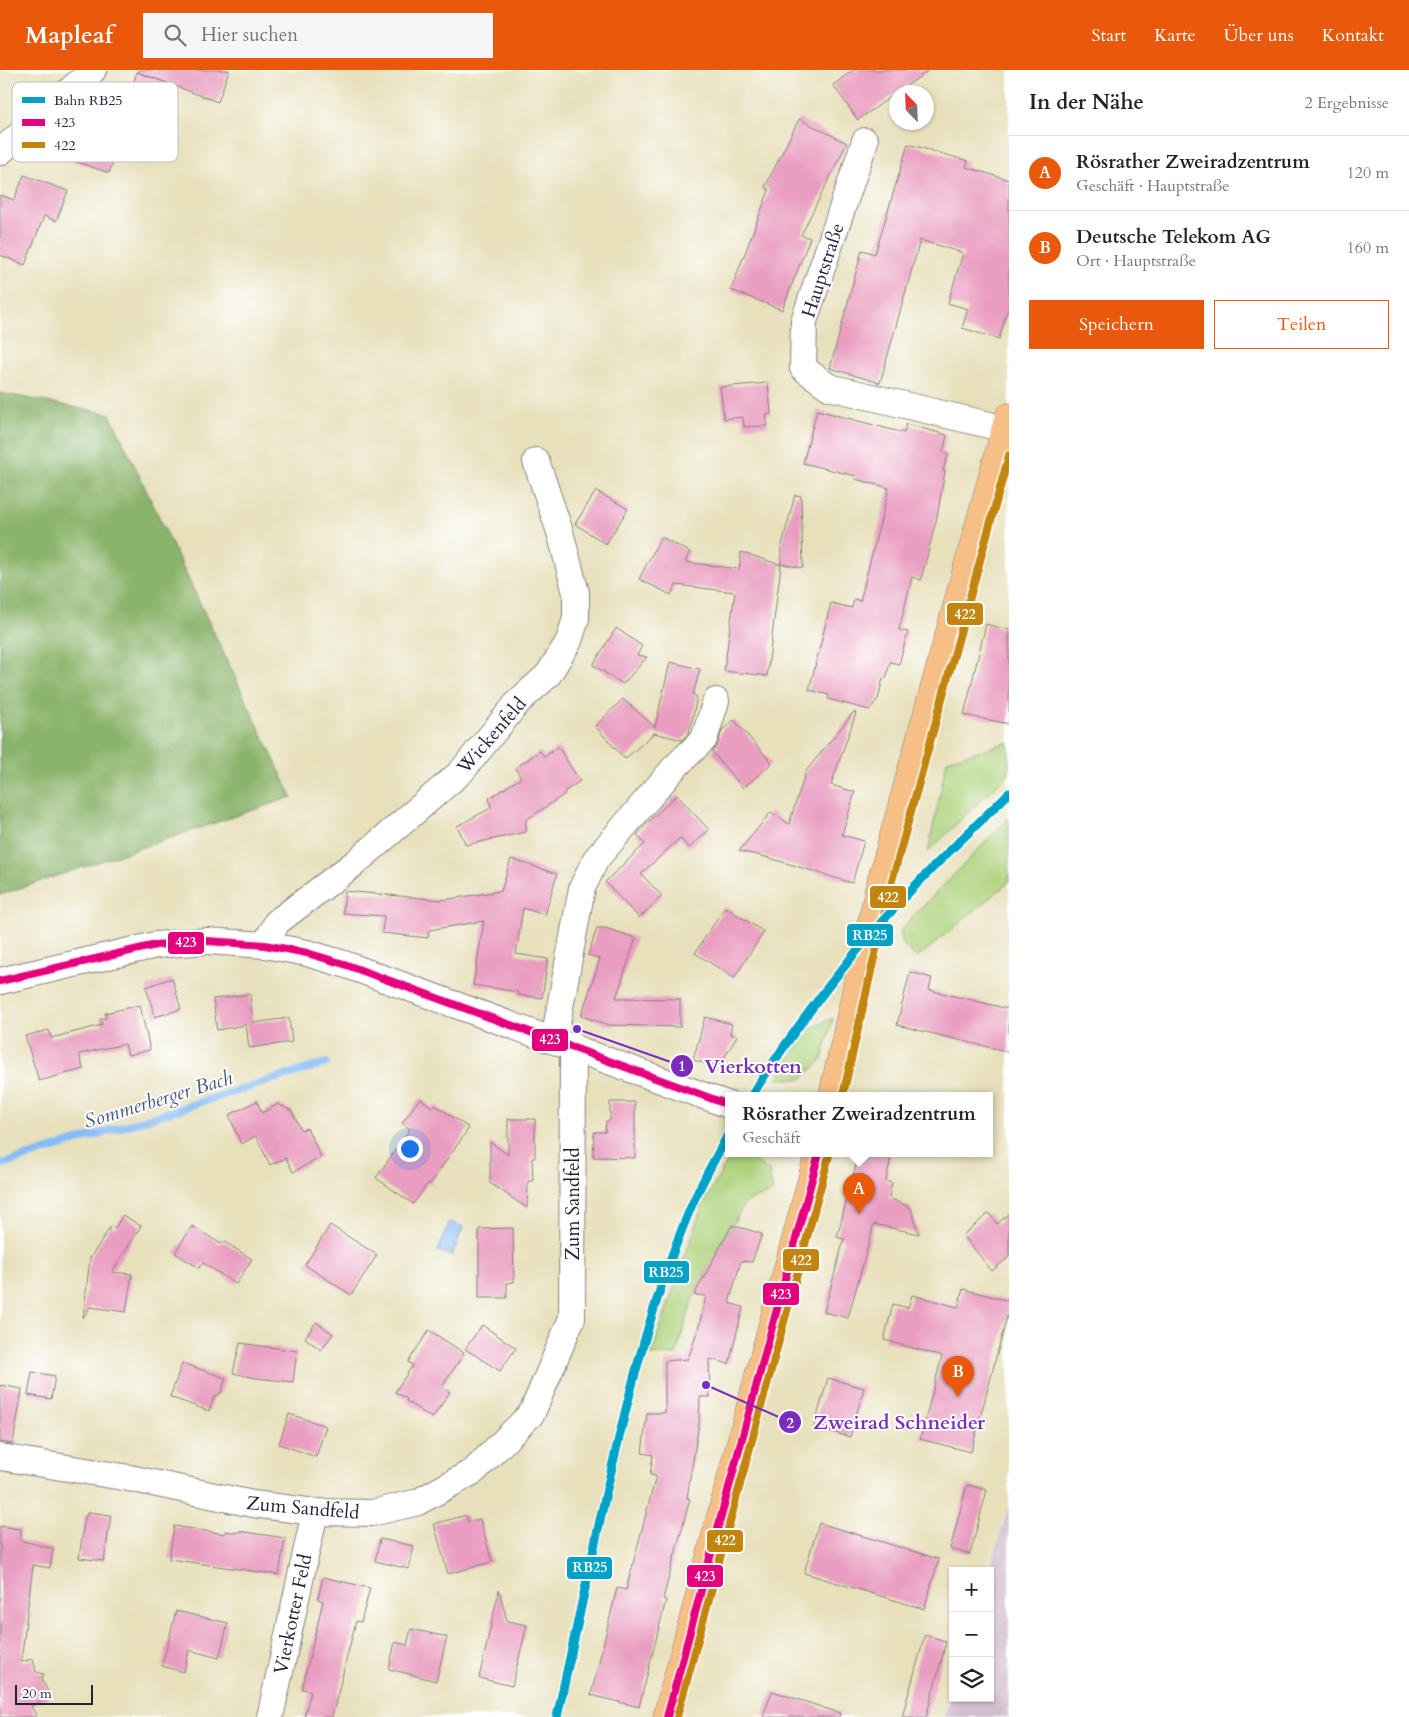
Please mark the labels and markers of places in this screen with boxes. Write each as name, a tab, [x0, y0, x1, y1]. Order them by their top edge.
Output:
callout: Vierkotten	[670, 1048, 812, 1083]
pin: A	[843, 1173, 875, 1214]
pin: B	[942, 1356, 974, 1397]
callout: Zweirad Schneider	[778, 1405, 995, 1440]

